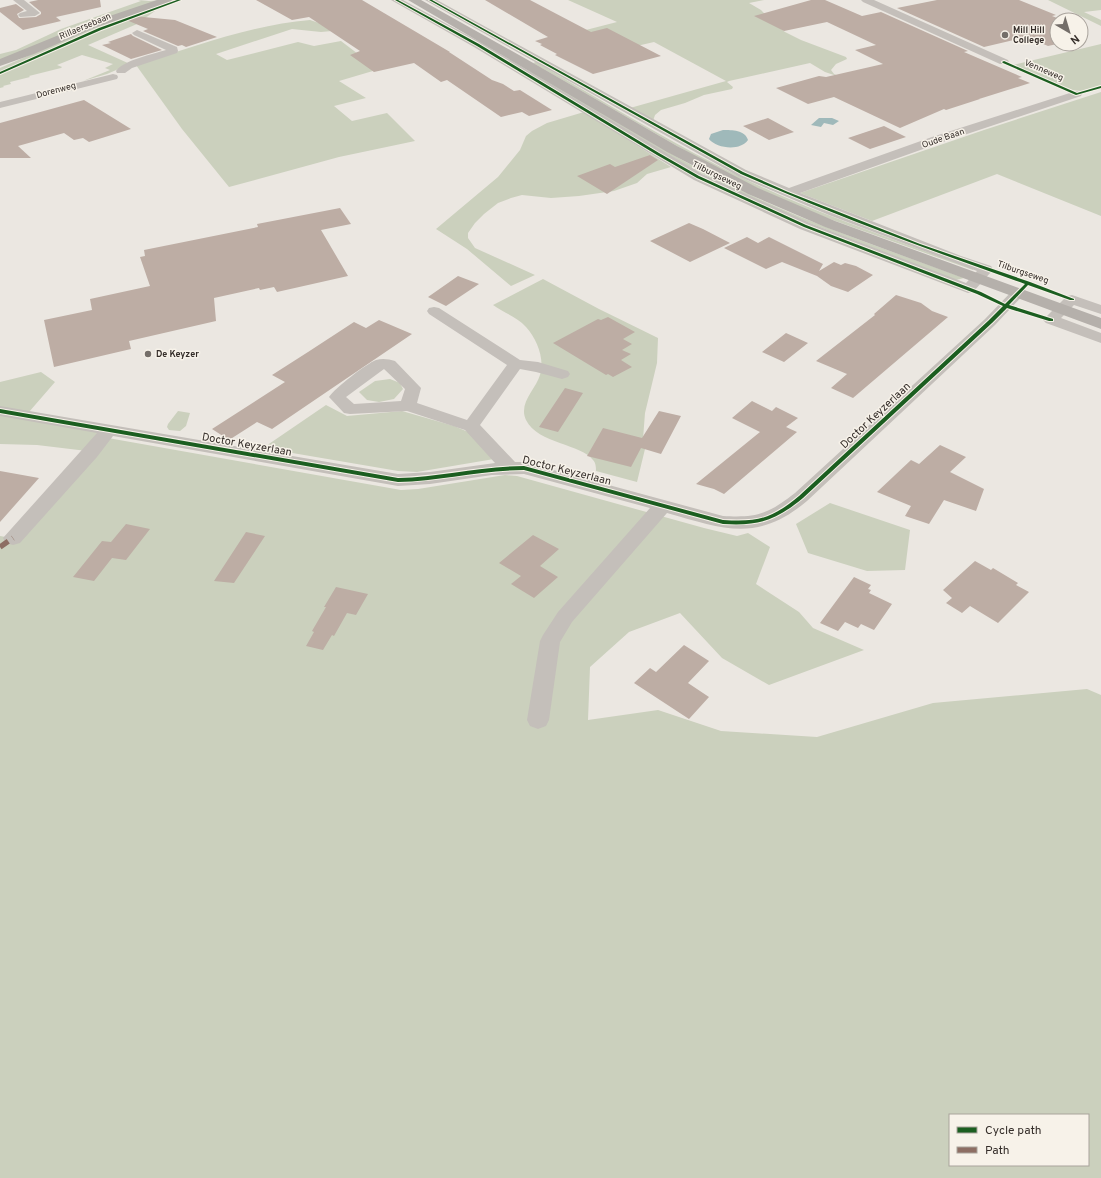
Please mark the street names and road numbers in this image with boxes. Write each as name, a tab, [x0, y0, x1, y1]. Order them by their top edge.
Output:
street label: Rillaersebaan	[58, 11, 113, 42]
street label: Venneweg	[1023, 57, 1065, 84]
street label: Dorenweg	[35, 80, 77, 101]
street label: Oude Baan	[920, 126, 966, 151]
street label: Tilburgseweg	[690, 159, 743, 192]
street label: Tilburgseweg	[996, 259, 1050, 286]
street label: Doctor Keyzerlaan	[838, 380, 914, 452]
street label: Doctor Keyzerlaan	[201, 430, 293, 460]
street label: Doctor Keyzerlaan	[521, 453, 613, 489]

